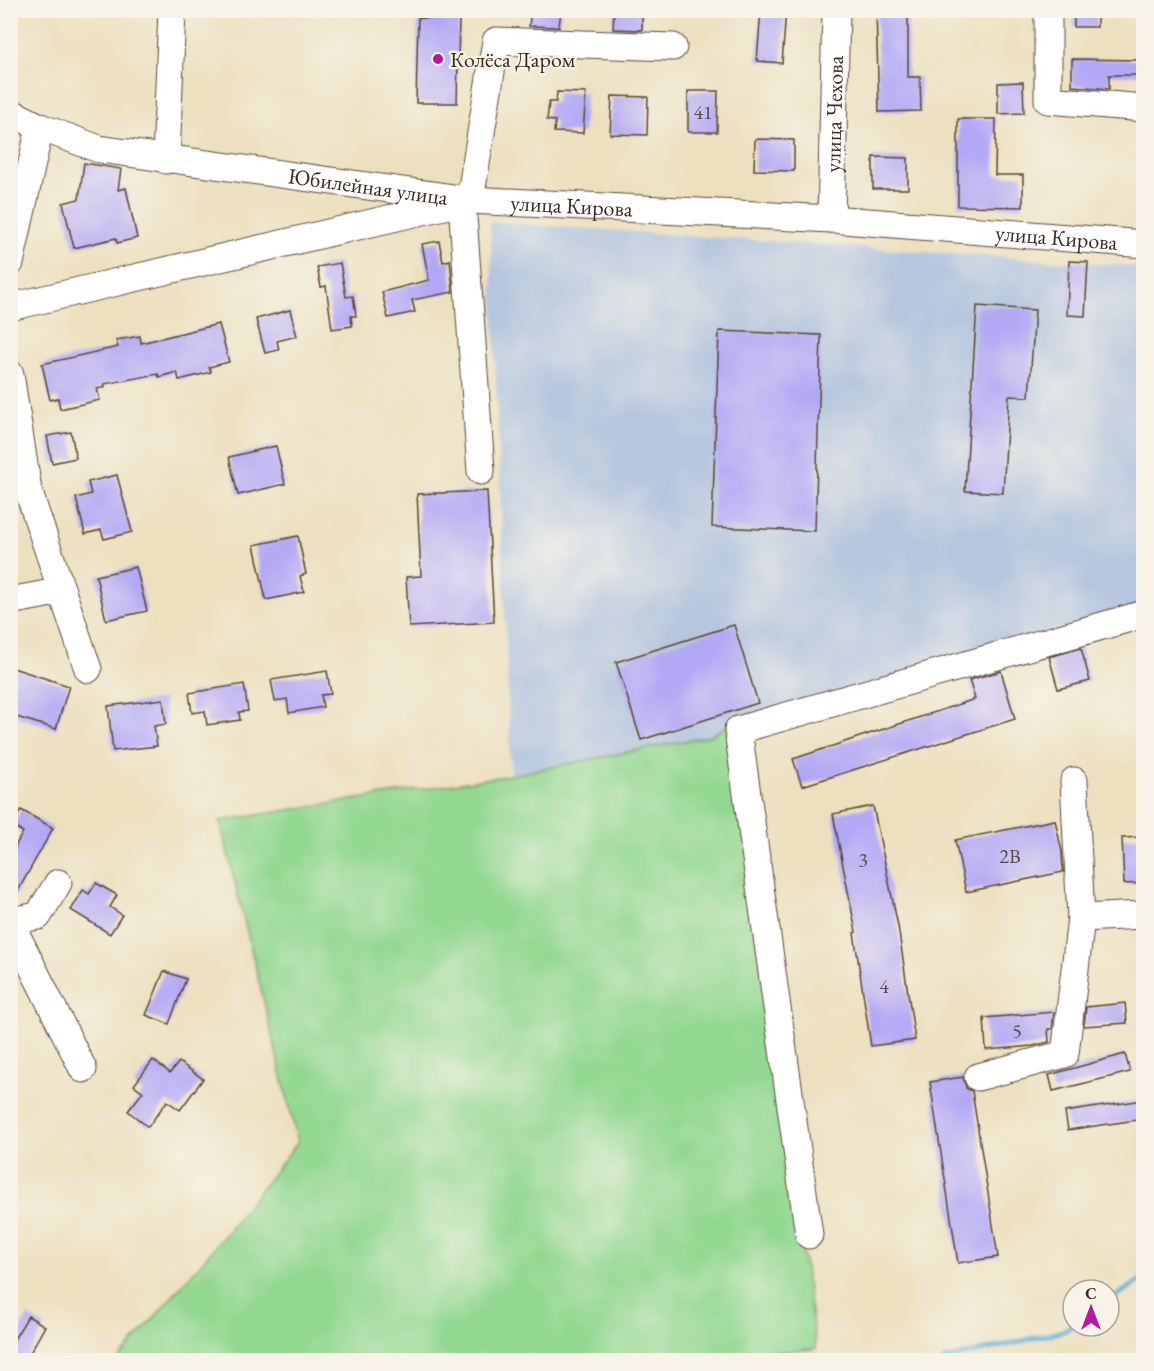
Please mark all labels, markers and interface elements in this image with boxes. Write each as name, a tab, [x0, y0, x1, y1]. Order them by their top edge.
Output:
place label: Колёса Даром	[450, 45, 576, 74]
marker: Колёса Даром	[431, 52, 445, 66]
street label: улица Чехова	[818, 55, 849, 173]
house number: 41	[693, 99, 713, 125]
street label: Юбилейная улица	[286, 161, 450, 212]
street label: улица Кирова	[510, 188, 634, 223]
street label: улица Кирова	[994, 218, 1119, 256]
house number: 2В	[999, 843, 1021, 869]
house number: 3	[858, 847, 868, 873]
house number: 4	[879, 973, 889, 999]
house number: 5	[1012, 1018, 1022, 1044]
north arrow	[1061, 1278, 1121, 1338]
text: С	[1085, 1283, 1097, 1304]

